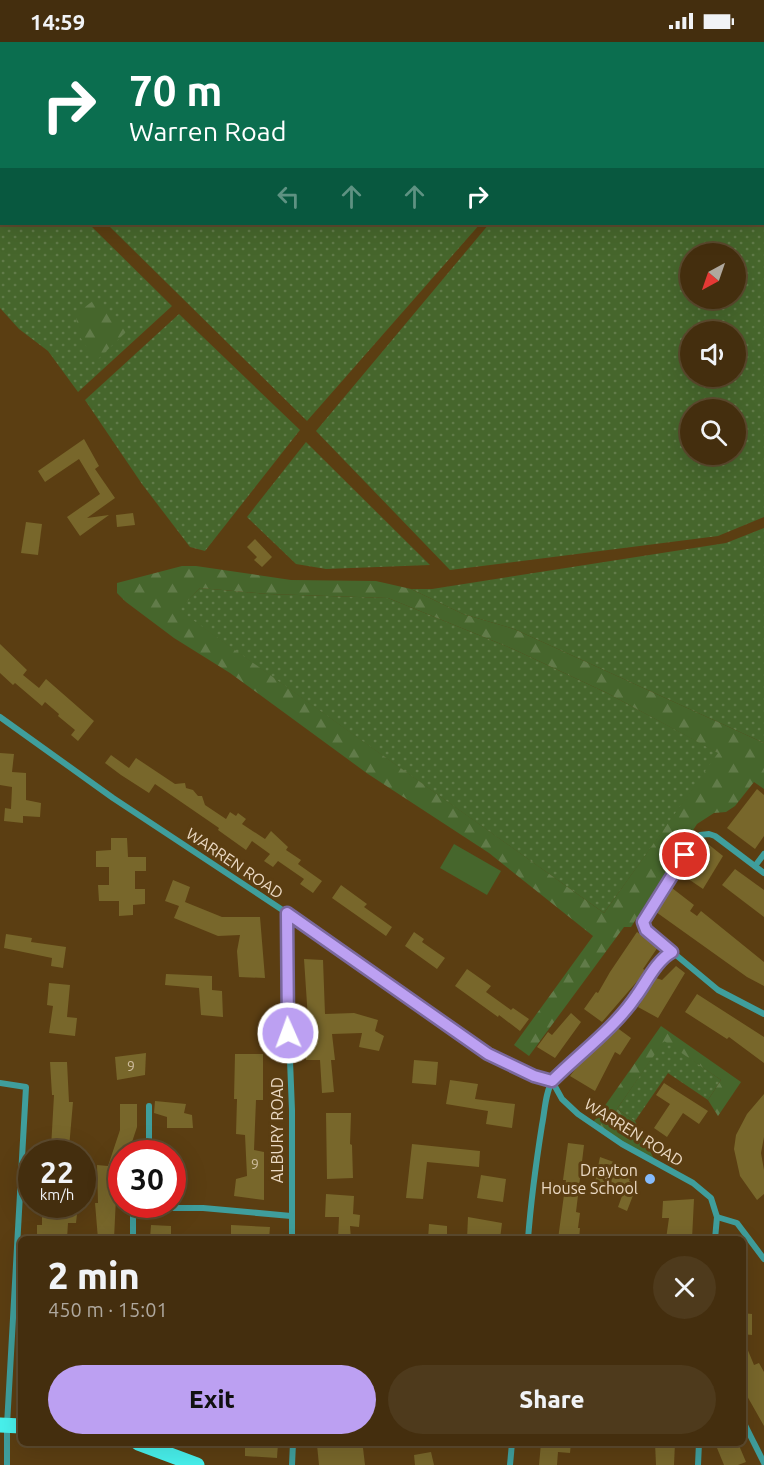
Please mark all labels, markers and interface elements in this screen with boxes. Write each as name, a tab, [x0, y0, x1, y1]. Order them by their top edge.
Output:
text: 14:59	[30, 9, 85, 34]
icon: right	[30, 66, 108, 144]
text: 70 m	[129, 67, 223, 114]
text: Warren Road	[129, 116, 287, 146]
icon: left	[272, 180, 305, 213]
icon: ahead	[335, 180, 368, 213]
icon: ahead	[398, 180, 431, 213]
icon: right	[461, 180, 494, 213]
north arrow	[680, 243, 746, 309]
map controls	[680, 243, 746, 465]
button: sound	[680, 321, 746, 387]
button: search	[680, 399, 746, 465]
street label: WARREN ROAD	[183, 824, 287, 902]
pin	[659, 829, 710, 880]
icon: arrive	[668, 838, 701, 871]
position arrow	[256, 1001, 320, 1065]
house number: 9	[127, 1058, 135, 1074]
street label: ALBURY ROAD	[268, 1077, 286, 1183]
street label: WARREN ROAD	[581, 1094, 687, 1170]
speed limit sign: 30	[108, 1140, 186, 1218]
text: 22	[40, 1155, 74, 1189]
house number: 9	[251, 1156, 259, 1172]
place label: Drayton House School	[541, 1161, 638, 1197]
marker: Drayton House School	[643, 1172, 657, 1186]
text: km/h	[40, 1186, 74, 1203]
text: 2 min	[48, 1255, 140, 1296]
button: close	[653, 1256, 716, 1319]
text: 450 m · 15:01	[48, 1298, 168, 1321]
button: Exit	[48, 1365, 376, 1434]
button: Share	[388, 1365, 716, 1434]

